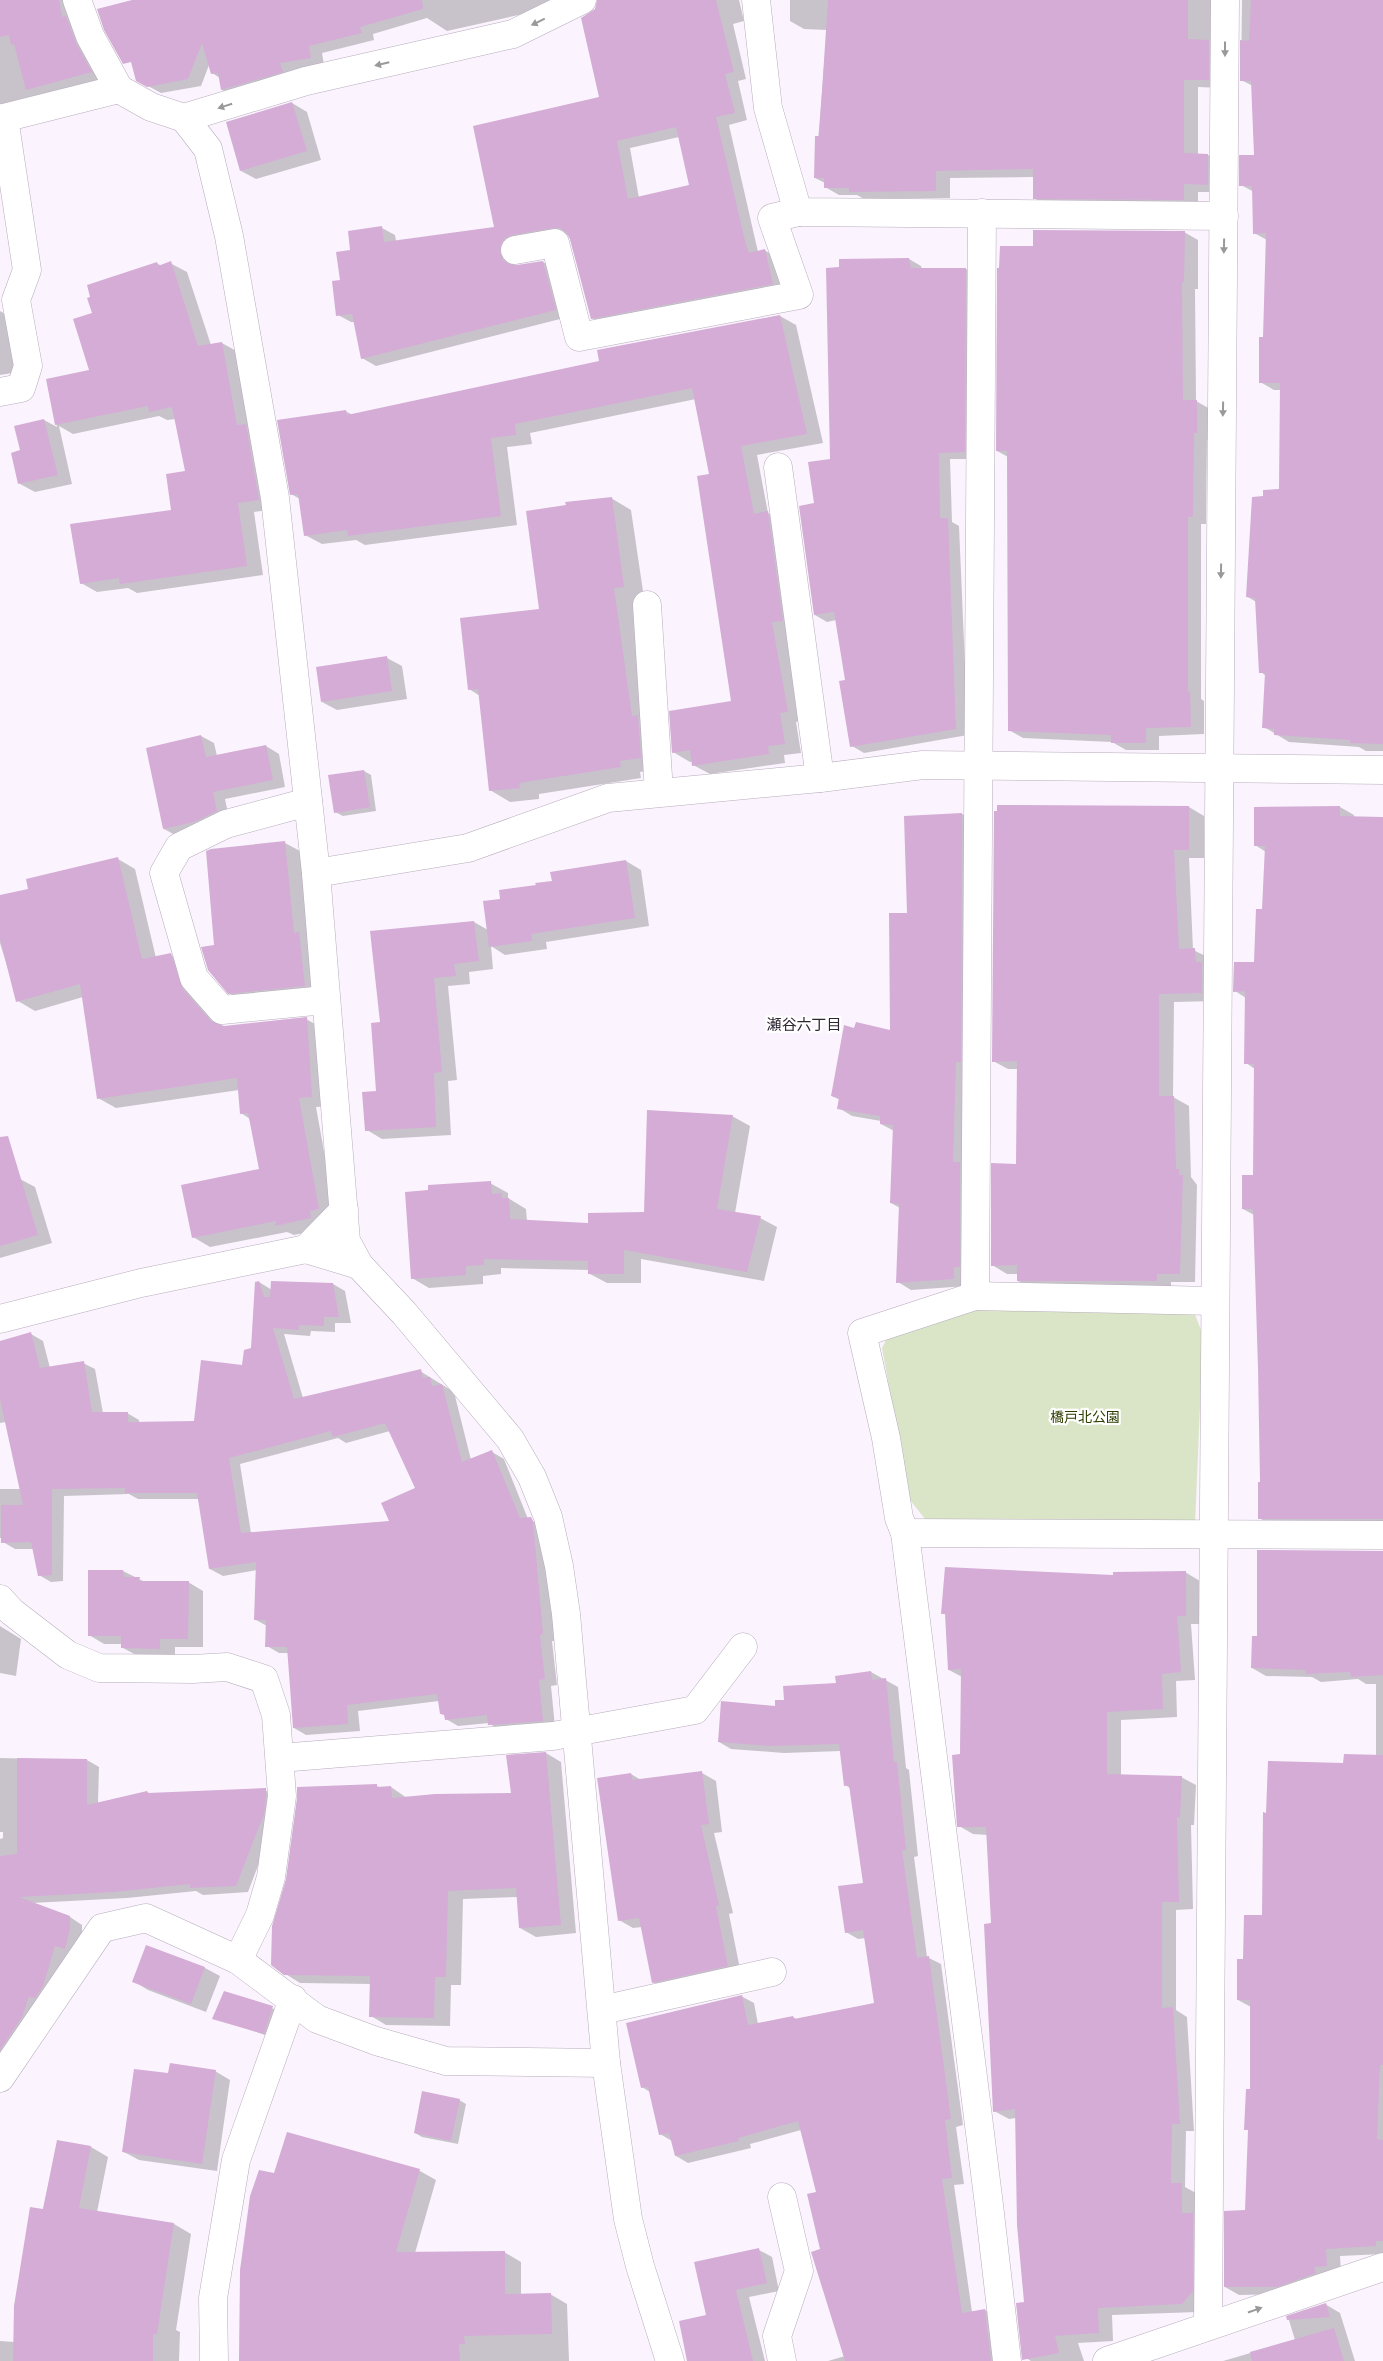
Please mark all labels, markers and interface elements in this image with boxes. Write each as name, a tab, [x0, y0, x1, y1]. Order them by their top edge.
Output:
one-way arrow	[531, 18, 545, 26]
one-way arrow	[1221, 41, 1229, 57]
one-way arrow	[374, 60, 389, 68]
one-way arrow	[218, 103, 233, 111]
one-way arrow	[1220, 238, 1228, 254]
one-way arrow	[1218, 401, 1226, 417]
one-way arrow	[1217, 563, 1225, 579]
district label: 瀬谷六丁目	[766, 1015, 842, 1033]
park label: 橋戸北公園	[1050, 1408, 1120, 1425]
one-way arrow	[1247, 2306, 1262, 2313]

